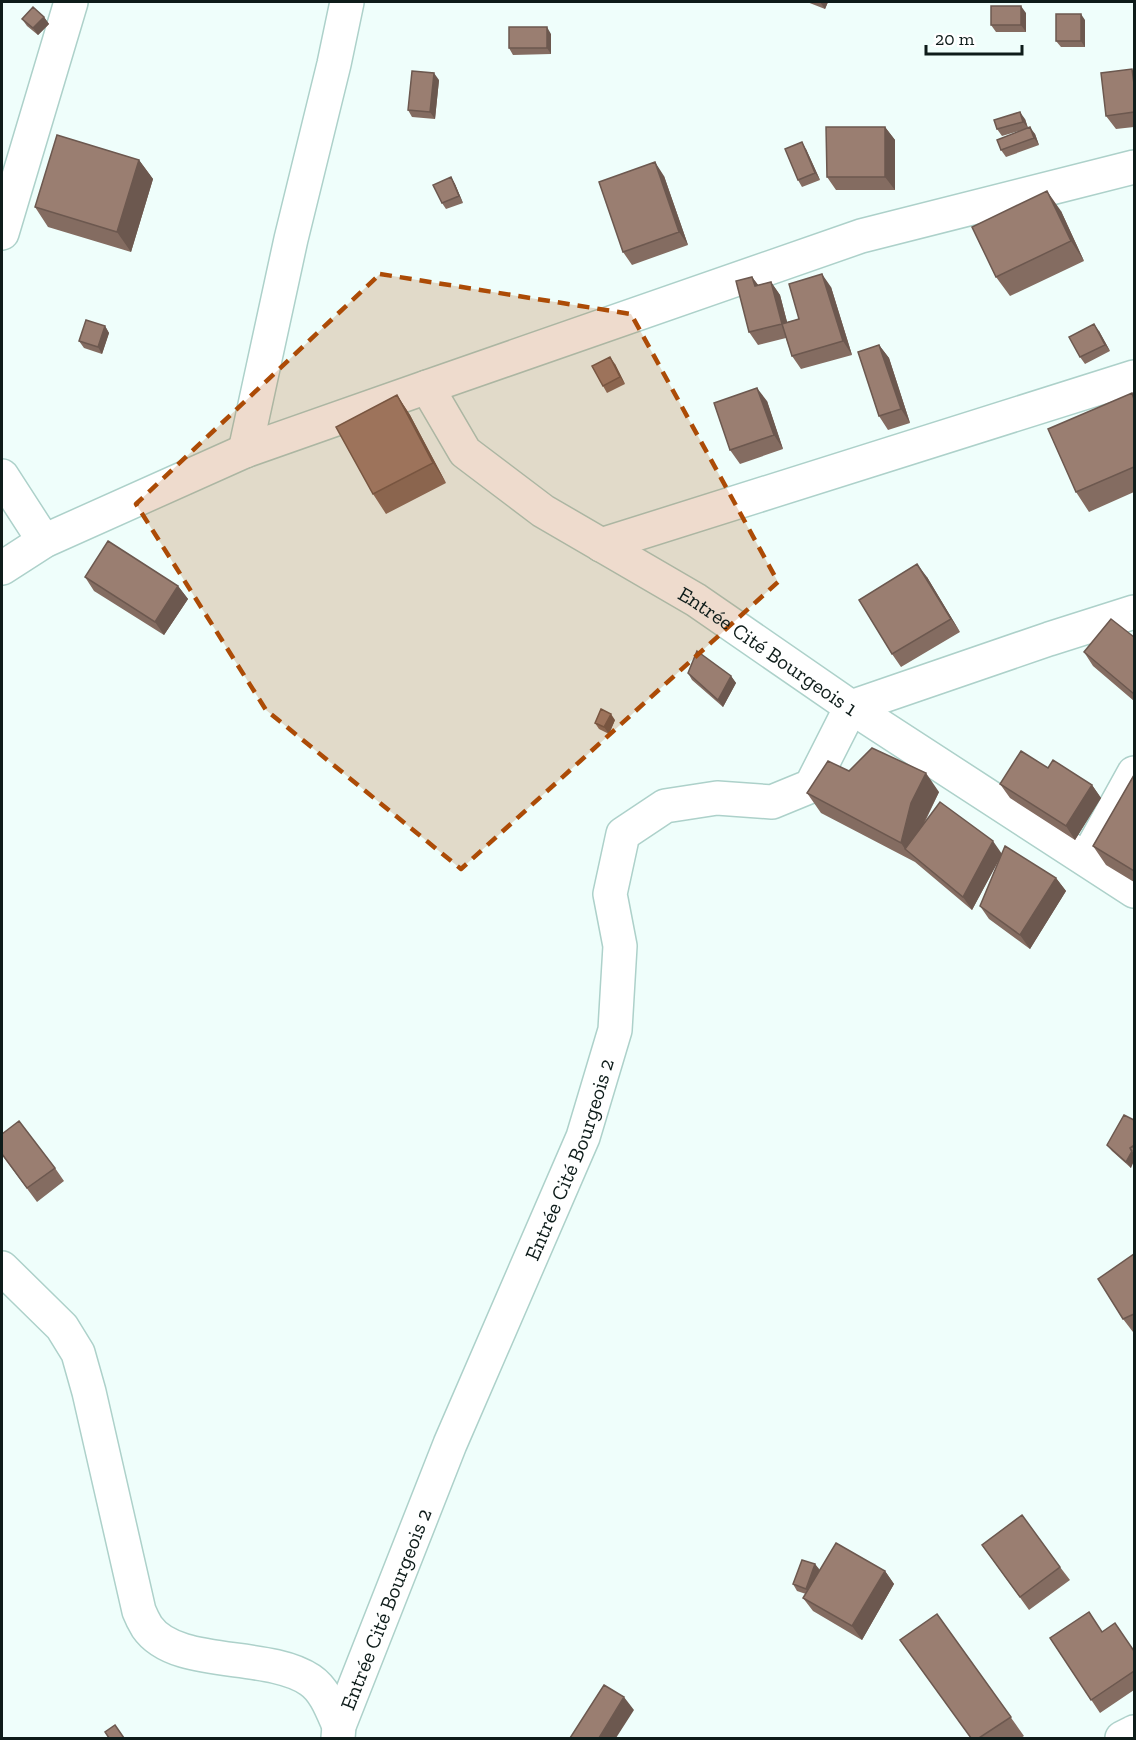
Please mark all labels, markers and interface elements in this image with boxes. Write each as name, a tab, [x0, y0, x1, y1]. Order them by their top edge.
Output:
scale bar	[926, 18, 1022, 56]
text: 20 m	[935, 28, 975, 50]
street label: Entrée Cité Bourgeois 1	[674, 580, 862, 720]
street label: Entrée Cité Bourgeois 2	[519, 1055, 618, 1264]
street label: Entrée Cité Bourgeois 2	[334, 1504, 436, 1713]

